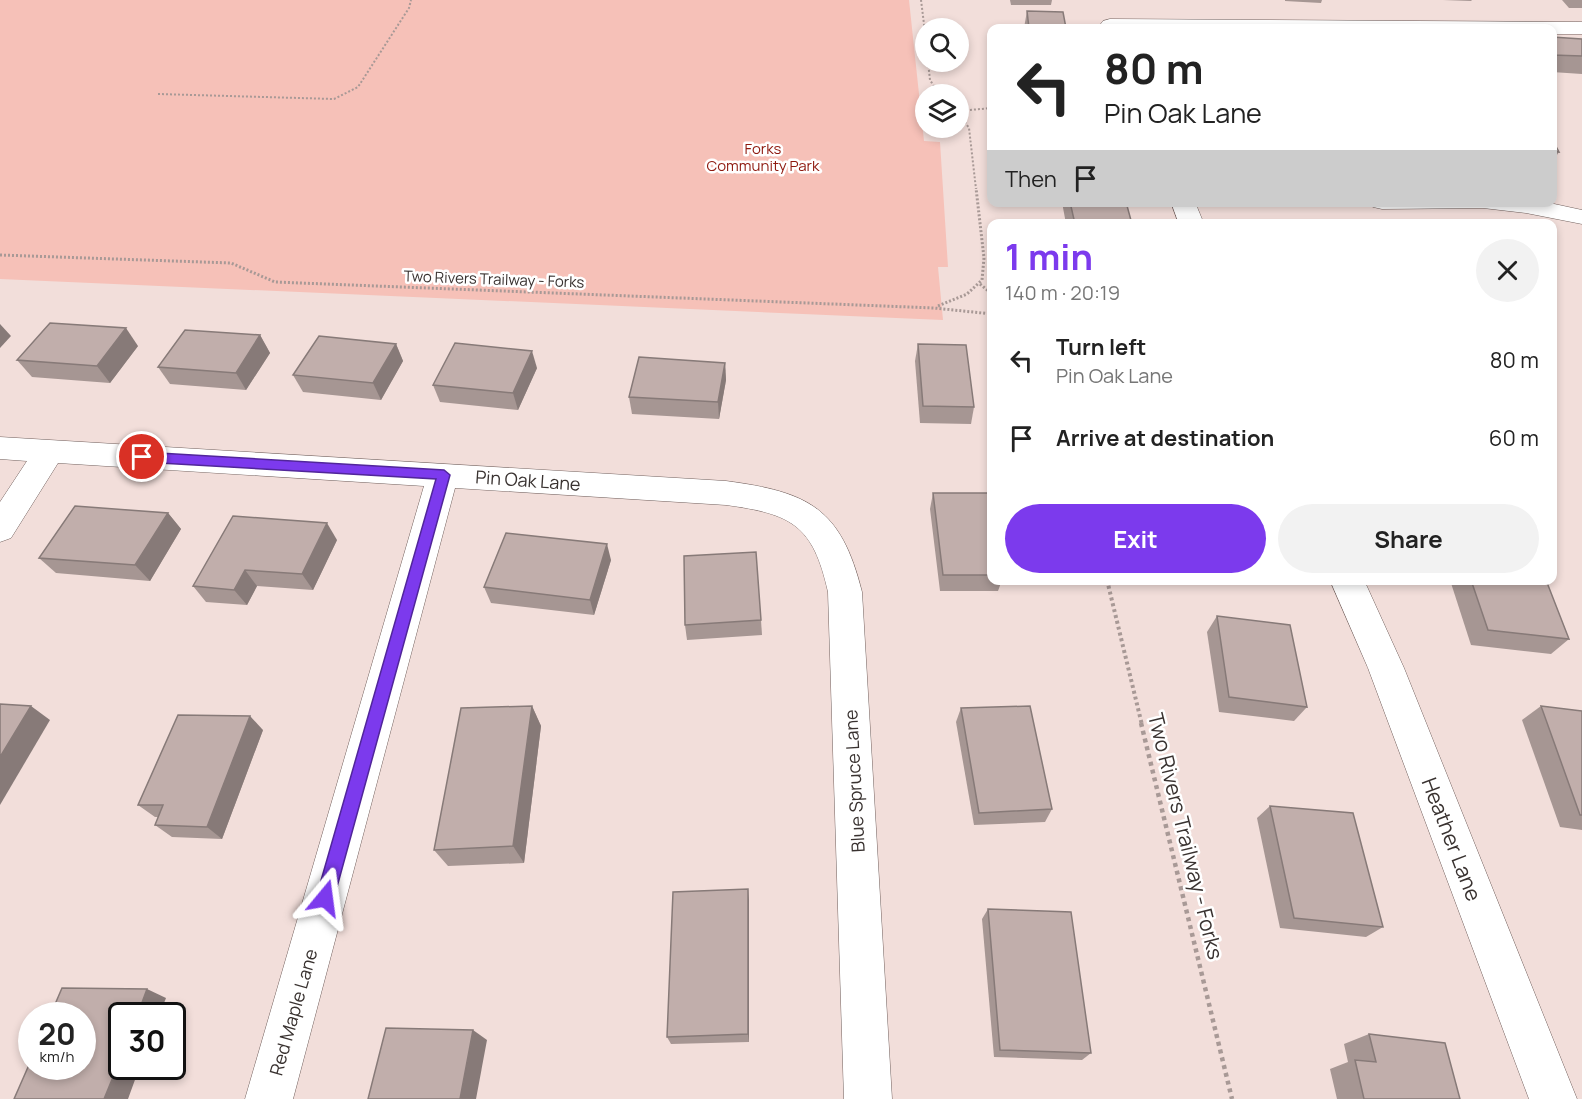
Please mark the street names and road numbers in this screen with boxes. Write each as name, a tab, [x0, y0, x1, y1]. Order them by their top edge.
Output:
street label: Two Rivers Trailway - Forks	[403, 265, 585, 293]
street label: Pin Oak Lane	[475, 464, 581, 496]
street label: Blue Spruce Lane	[838, 709, 870, 853]
street label: Two Rivers Trailway - Forks	[1142, 710, 1230, 962]
street label: Heather Lane	[1416, 773, 1488, 905]
street label: Red Maple Lane	[263, 946, 323, 1078]

